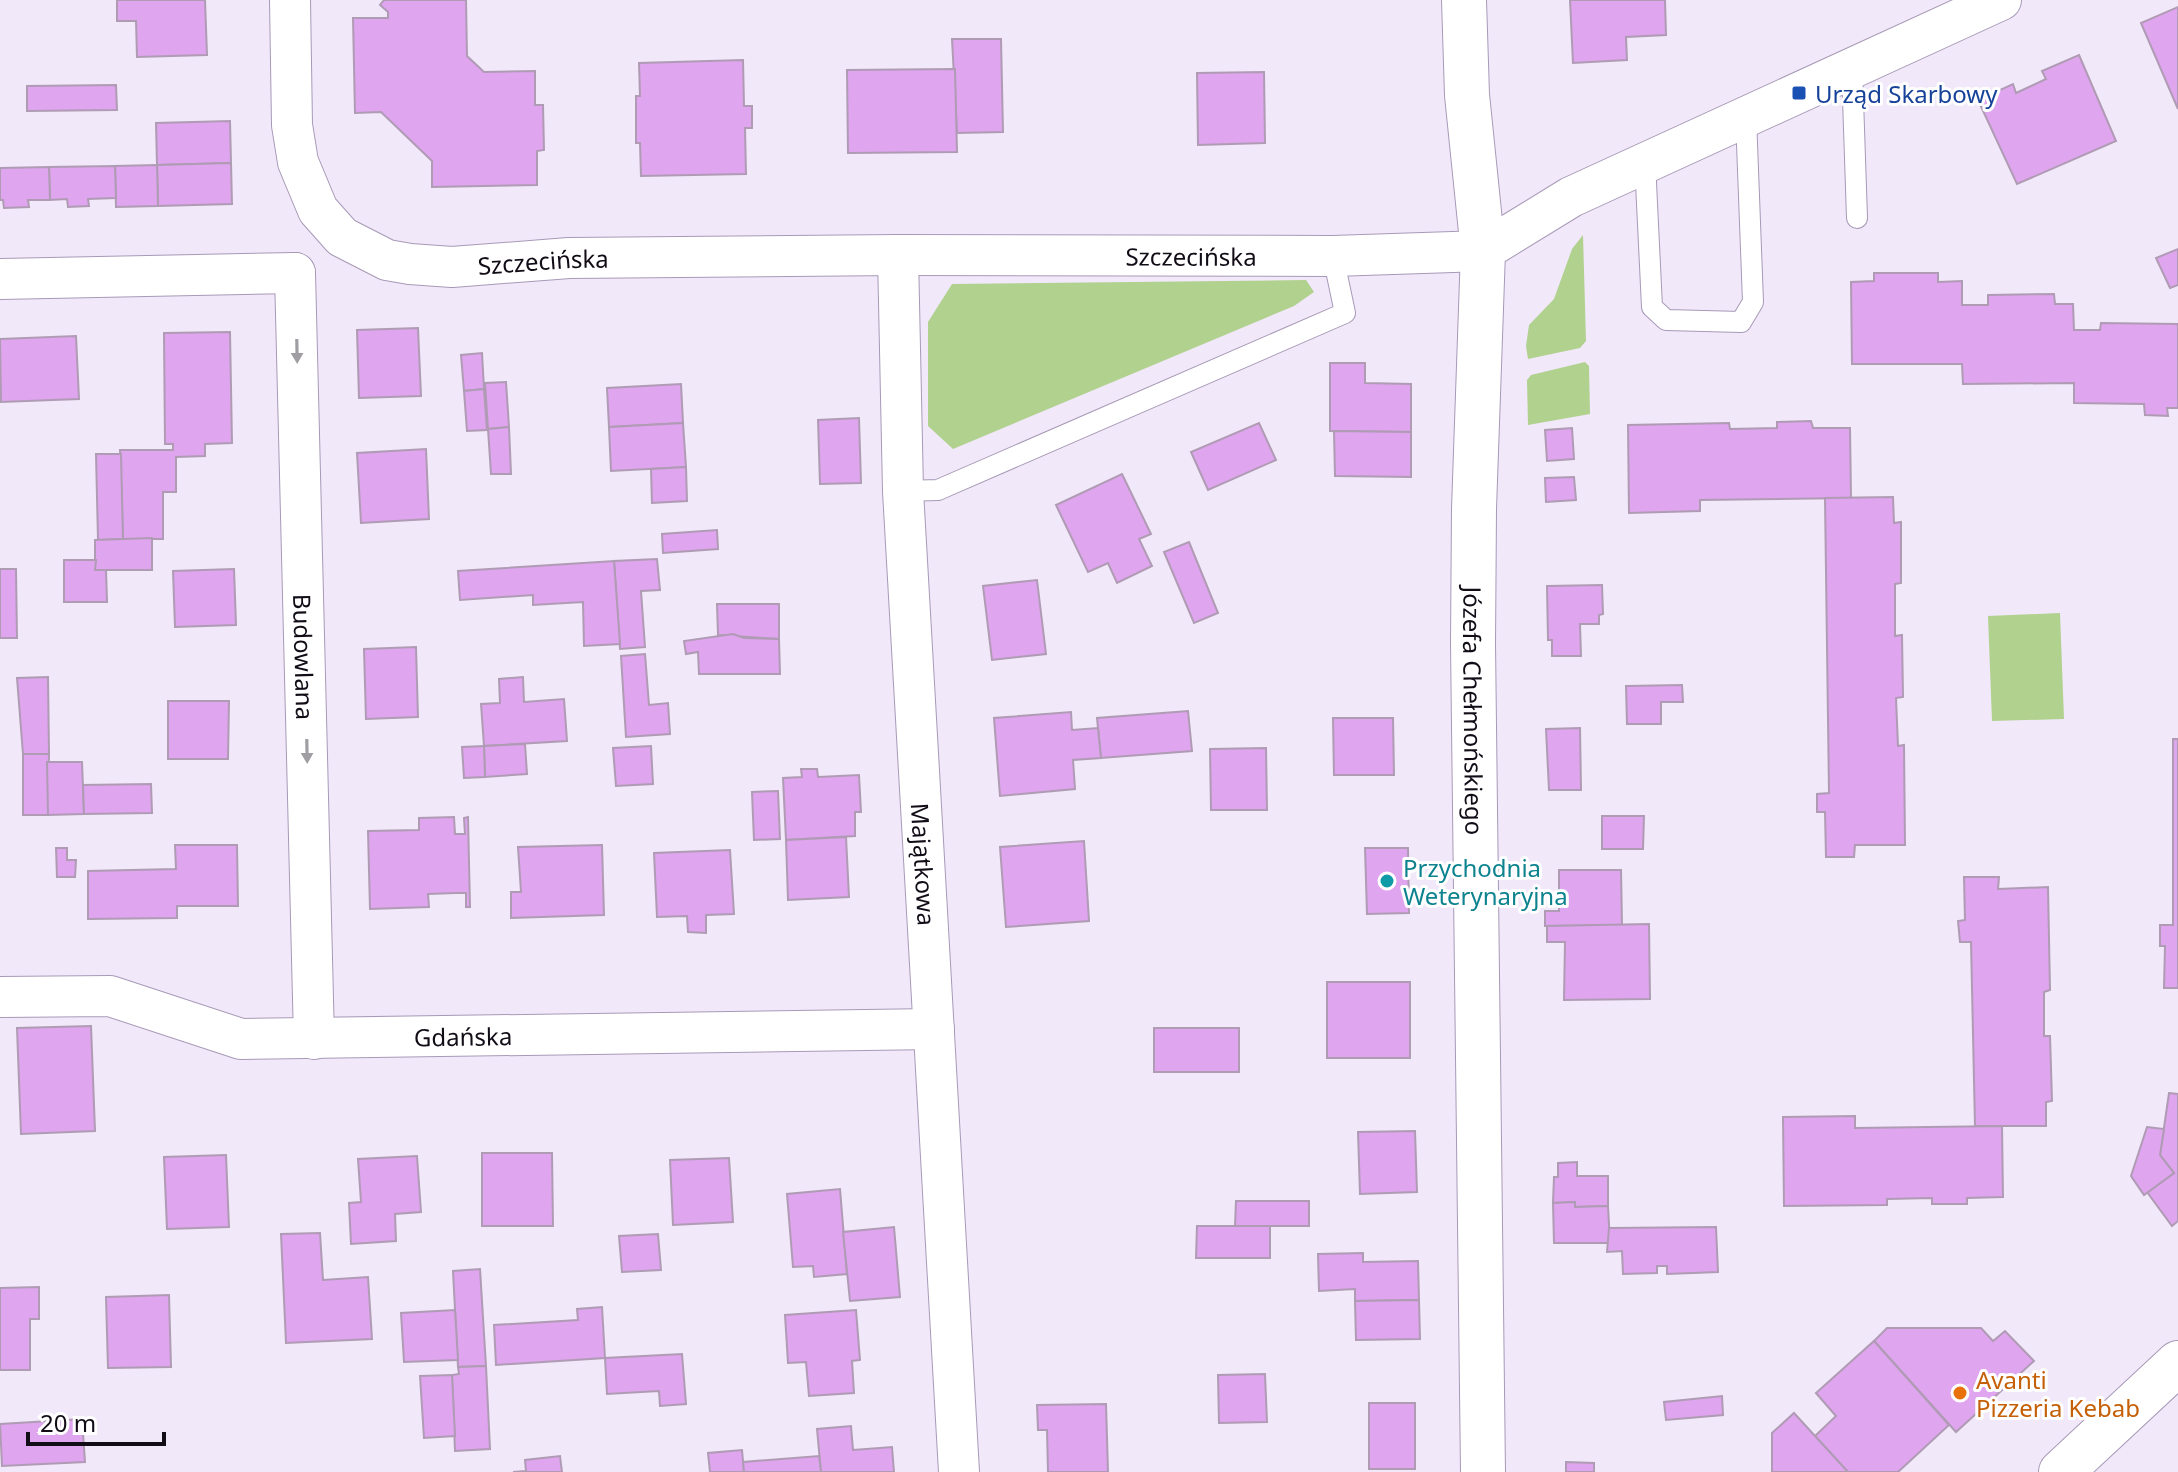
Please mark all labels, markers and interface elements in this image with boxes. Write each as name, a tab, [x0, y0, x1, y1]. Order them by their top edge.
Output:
place label: Urząd Skarbowy	[1815, 77, 1998, 110]
marker: Urząd Skarbowy	[1790, 84, 1808, 102]
street label: Szczecińska	[1125, 239, 1257, 272]
street label: Szczecińska	[476, 241, 609, 281]
one-way arrow	[291, 339, 303, 364]
street label: Józefa Chełmońskiego	[1456, 585, 1492, 835]
street label: Budowlana	[286, 593, 323, 720]
one-way arrow	[301, 739, 313, 764]
street label: Majątkowa	[904, 802, 944, 927]
place label: Przychodnia Weterynaryjna	[1403, 851, 1568, 912]
marker: Przychodnia Weterynaryjna	[1378, 872, 1396, 890]
street label: Gdańska	[414, 1019, 513, 1053]
place label: Avanti Pizzeria Kebab	[1976, 1363, 2140, 1424]
marker: Avanti Pizzeria Kebab	[1951, 1384, 1969, 1402]
scale bar	[28, 1396, 164, 1446]
text: 20 m	[40, 1406, 96, 1439]

